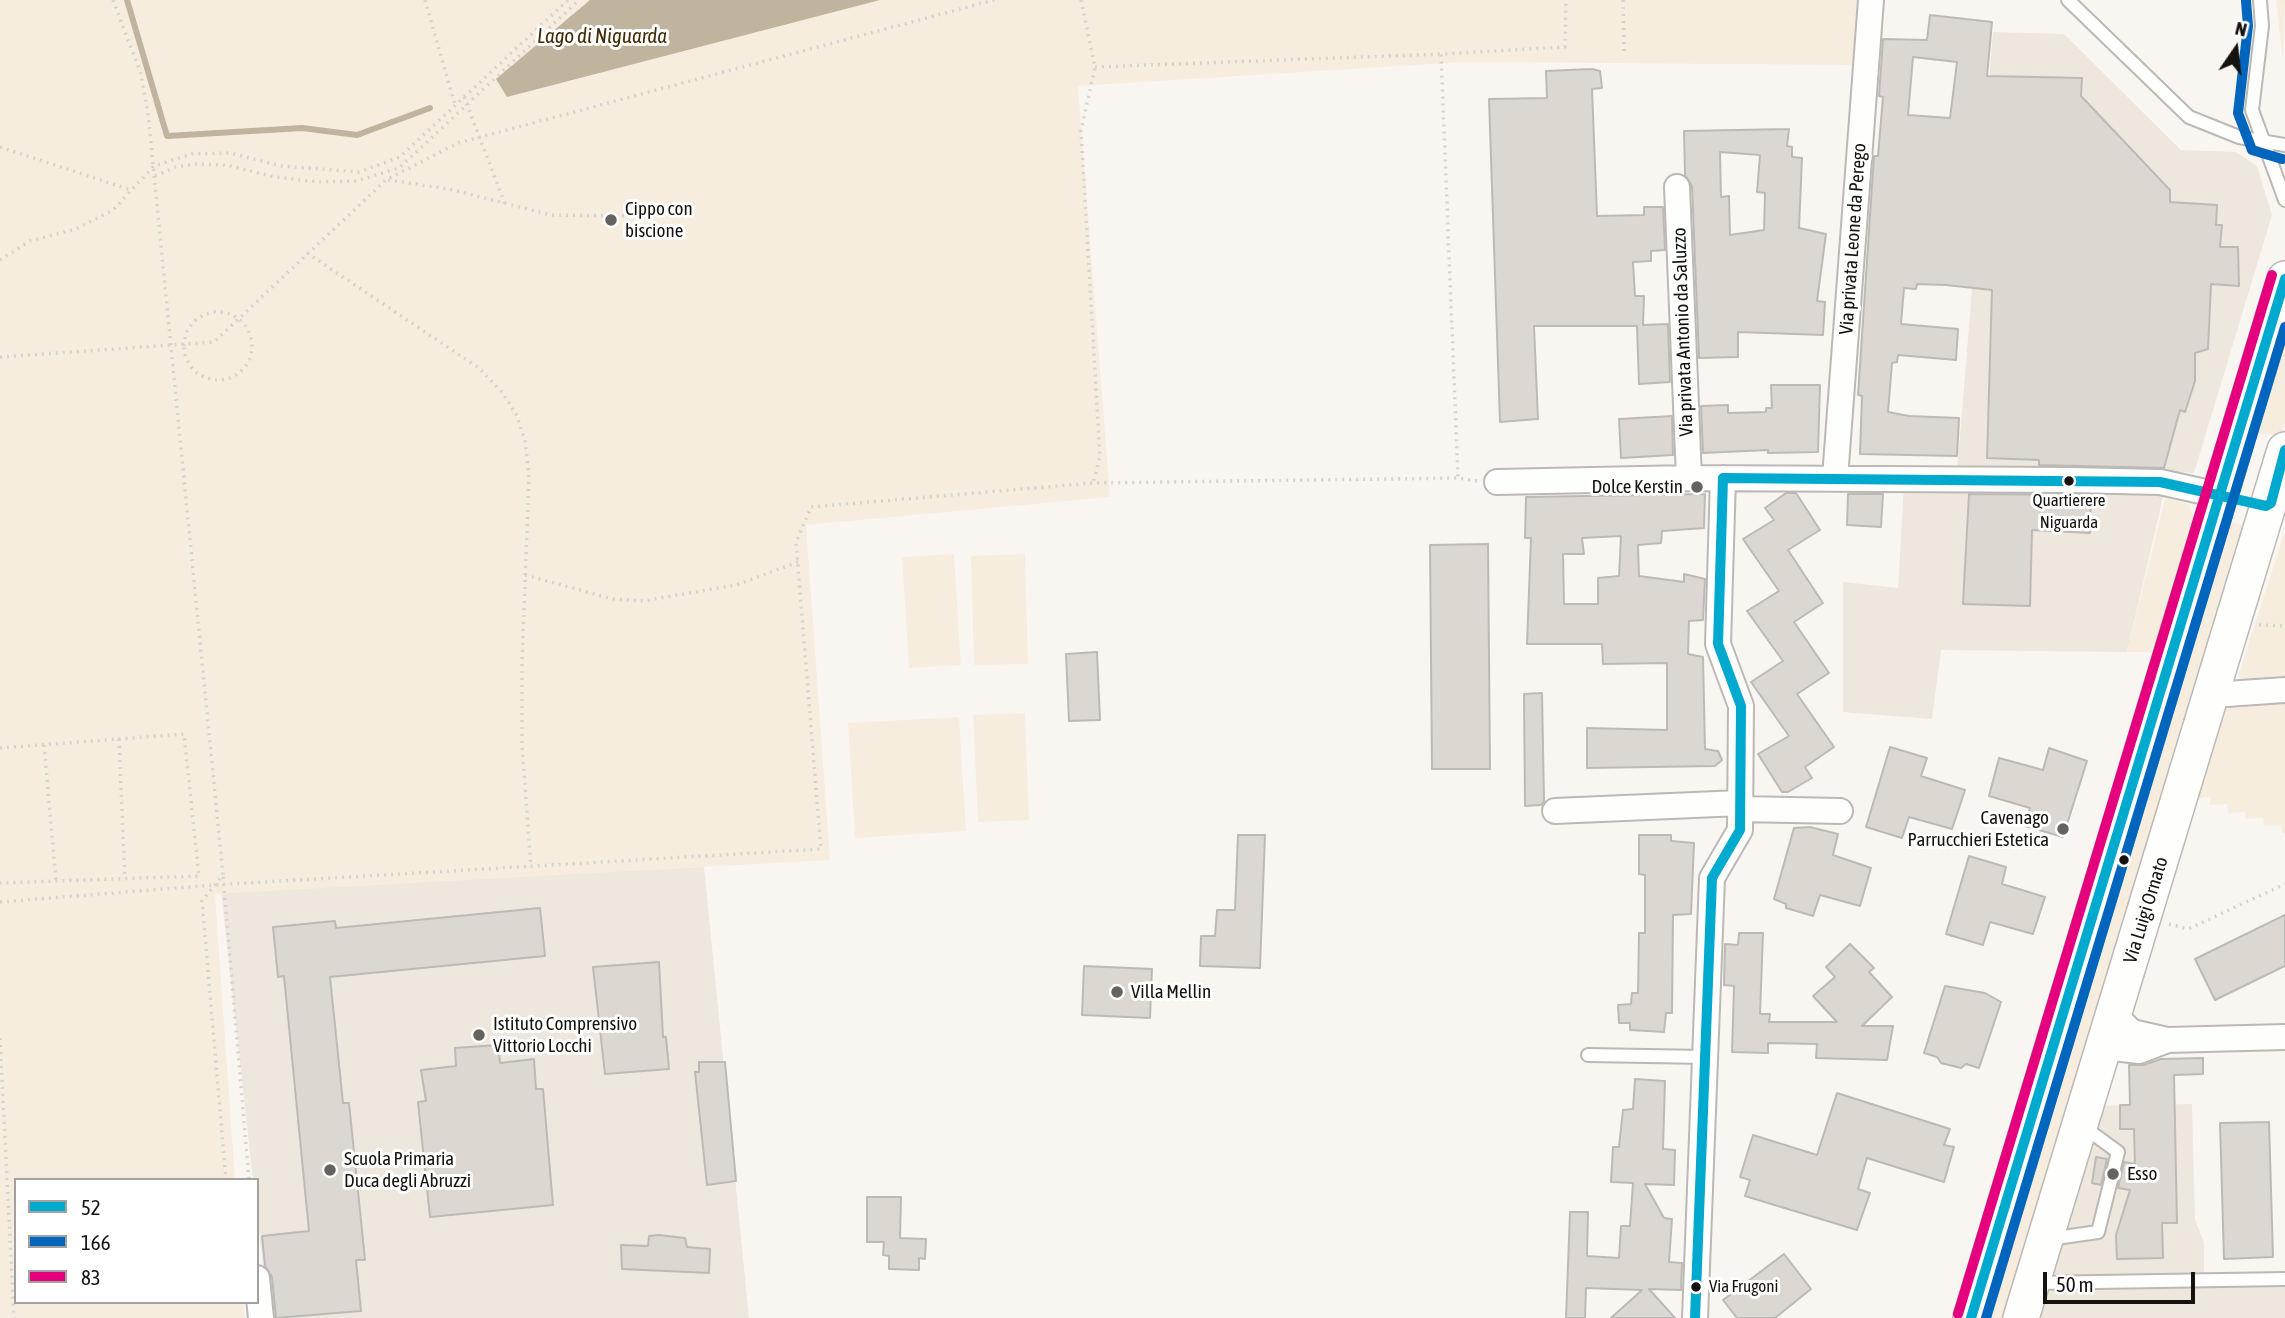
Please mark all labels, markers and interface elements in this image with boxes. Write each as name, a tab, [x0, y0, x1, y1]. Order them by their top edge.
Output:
north arrow	[2201, 14, 2271, 84]
text: N	[2233, 17, 2249, 41]
water label: Lago di Niguarda	[537, 23, 667, 49]
street label: Via privata Leone da Perego	[1835, 142, 1871, 336]
place label: Cippo con biscione	[625, 198, 693, 242]
marker: Cippo con biscione	[603, 212, 619, 228]
street label: Via privata Antonio da Saluzzo	[1668, 227, 1698, 437]
marker: Quartierere Niguarda	[2062, 474, 2076, 488]
place label: Dolce Kerstin	[1591, 476, 1683, 498]
marker: Dolce Kerstin	[1689, 479, 1705, 495]
place label: Quartierere Niguarda	[2033, 491, 2105, 531]
place label: Cavenago Parrucchieri Estetica	[1908, 807, 2049, 851]
marker: Cavenago Parrucchieri Estetica	[2055, 821, 2071, 837]
unlabelled marker	[2117, 853, 2131, 867]
street label: Via Luigi Ornato	[2119, 854, 2173, 966]
place label: Villa Mellin	[1131, 981, 1211, 1003]
marker: Villa Mellin	[1109, 984, 1125, 1000]
place label: Istituto Comprensivo Vittorio Locchi	[493, 1013, 637, 1057]
marker: Istituto Comprensivo Vittorio Locchi	[471, 1027, 487, 1043]
place label: Scuola Primaria Duca degli Abruzzi	[344, 1148, 471, 1192]
marker: Scuola Primaria Duca degli Abruzzi	[322, 1162, 338, 1178]
place label: Esso	[2127, 1163, 2157, 1185]
marker: Esso	[2105, 1166, 2121, 1182]
legend	[14, 1178, 259, 1304]
text: 52	[81, 1195, 101, 1219]
text: 166	[81, 1230, 111, 1254]
scale bar	[2047, 1258, 2199, 1302]
text: 83	[81, 1265, 101, 1289]
text: 50 m	[2056, 1272, 2094, 1296]
place label: Via Frugoni	[1709, 1277, 1778, 1297]
marker: Via Frugoni	[1689, 1280, 1703, 1294]

